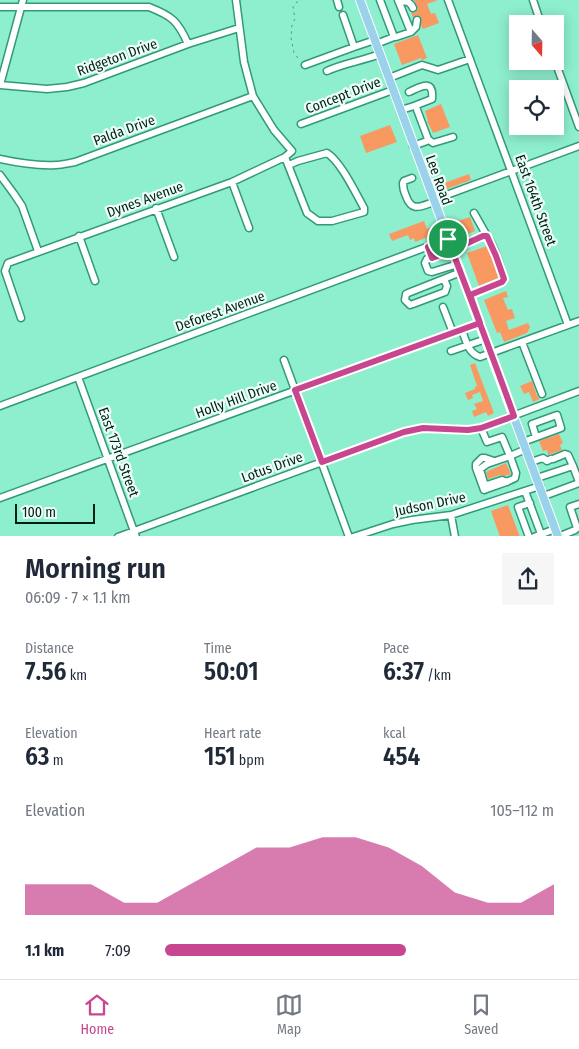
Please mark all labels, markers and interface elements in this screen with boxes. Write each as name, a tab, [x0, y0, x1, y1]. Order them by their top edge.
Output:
north arrow	[509, 15, 564, 70]
map controls	[509, 15, 564, 135]
street label: Ridgeton Drive	[75, 35, 160, 80]
street label: Concept Drive	[303, 73, 383, 118]
button: locate	[509, 80, 564, 135]
street label: Palda Drive	[91, 111, 157, 149]
street label: East 164th Street	[511, 152, 560, 249]
street label: Lee Road	[422, 153, 455, 208]
street label: Dynes Avenue	[105, 178, 186, 221]
pin	[427, 218, 469, 260]
icon: arrive	[434, 225, 462, 253]
street label: Deforest Avenue	[173, 287, 267, 336]
street label: Holly Hill Drive	[193, 377, 279, 422]
street label: East 173rd Street	[94, 405, 143, 500]
street label: Lotus Drive	[239, 449, 305, 486]
street label: Judson Drive	[393, 489, 467, 520]
scale bar	[15, 502, 95, 525]
text: 100 m	[22, 504, 56, 521]
text: Morning run	[25, 552, 166, 585]
button: share	[502, 553, 554, 605]
text: 06:09 · 7 × 1.1 km	[25, 588, 131, 607]
text: Distance	[25, 640, 74, 657]
text: Time	[204, 640, 232, 657]
text: Pace	[383, 640, 409, 657]
text: 7.56	[25, 657, 66, 687]
text: 50:01	[204, 657, 259, 687]
text: 6:37	[383, 657, 424, 687]
text: km	[66, 667, 87, 684]
text: /km	[424, 667, 451, 684]
text: Elevation	[25, 725, 78, 742]
text: Heart rate	[204, 725, 261, 742]
text: kcal	[383, 725, 406, 742]
text: 63	[25, 742, 49, 772]
text: 151	[204, 742, 236, 772]
text: 454	[383, 742, 420, 772]
text: m	[49, 752, 63, 769]
text: bpm	[236, 752, 265, 769]
text: Elevation	[25, 801, 85, 820]
text: 105–112 m	[490, 801, 554, 820]
text: 1.1 km	[25, 941, 64, 960]
text: 7:09	[105, 941, 131, 960]
tab: Home	[81, 991, 114, 1038]
tab: Map	[275, 991, 303, 1038]
tab: Saved	[464, 991, 498, 1038]

